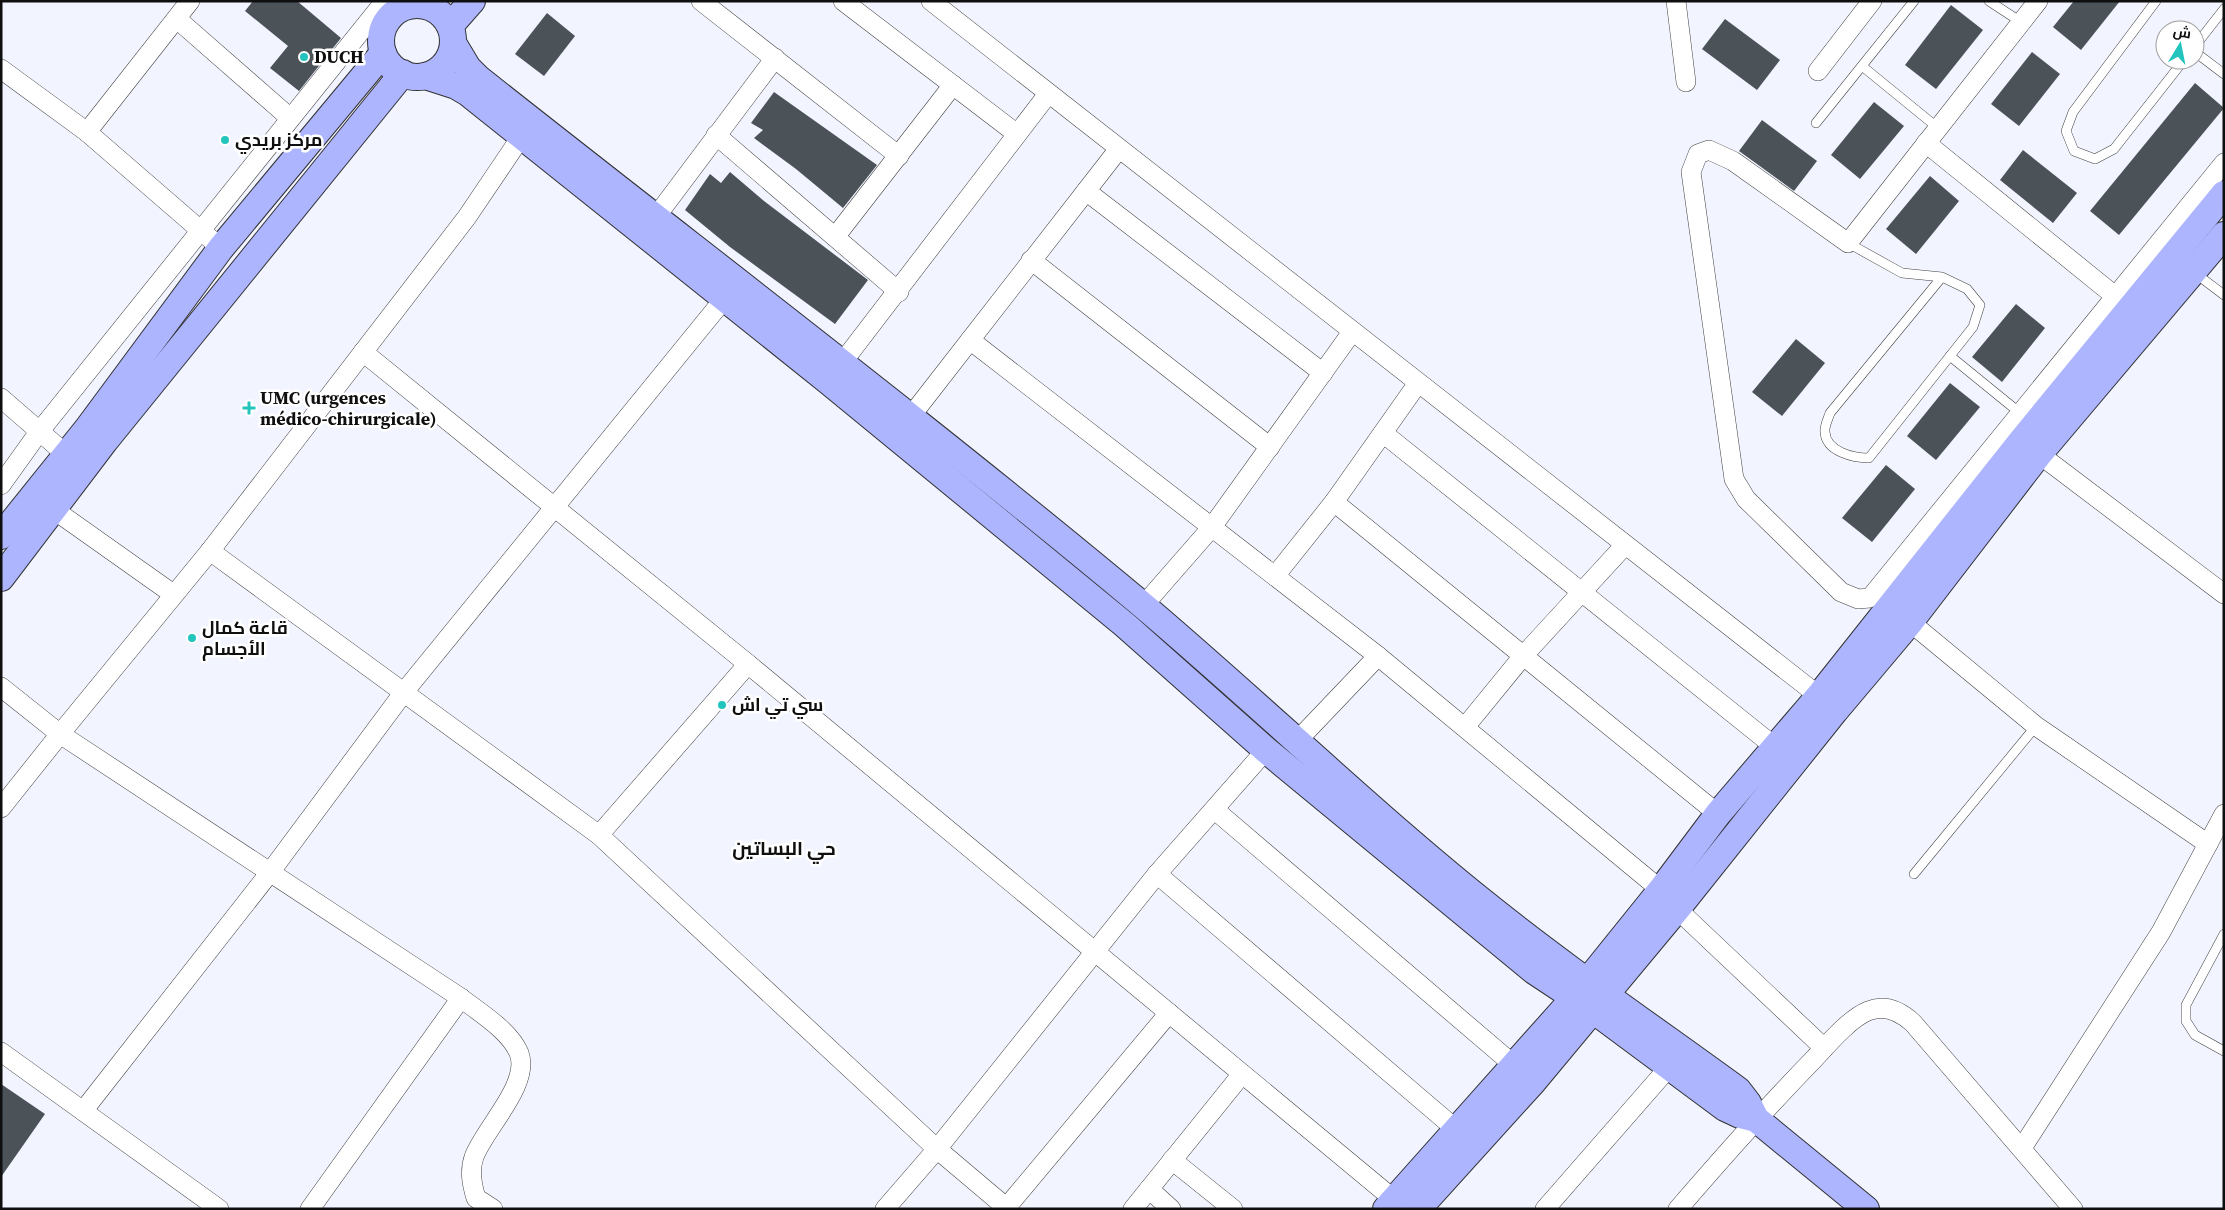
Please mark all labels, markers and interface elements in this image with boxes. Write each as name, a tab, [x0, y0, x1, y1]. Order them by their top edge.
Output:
north arrow	[2155, 20, 2205, 70]
text: ش	[2172, 21, 2193, 44]
place label: DUCH	[314, 44, 364, 69]
marker: DUCH	[298, 51, 310, 63]
place label: مركز بريدي	[235, 127, 323, 154]
marker: مركز بريدي	[219, 134, 231, 146]
place label: UMC (urgences médico-chirurgicale)	[260, 385, 436, 431]
marker: UMC (urgences médico-chirurgicale)	[242, 401, 256, 415]
place label: قاعة كمال الأجسام	[202, 615, 288, 661]
marker: قاعة كمال الأجسام	[186, 632, 198, 644]
place label: سي تي اش	[732, 692, 823, 720]
marker: سي تي اش	[716, 699, 728, 711]
district label: حي البساتين	[732, 835, 836, 864]

